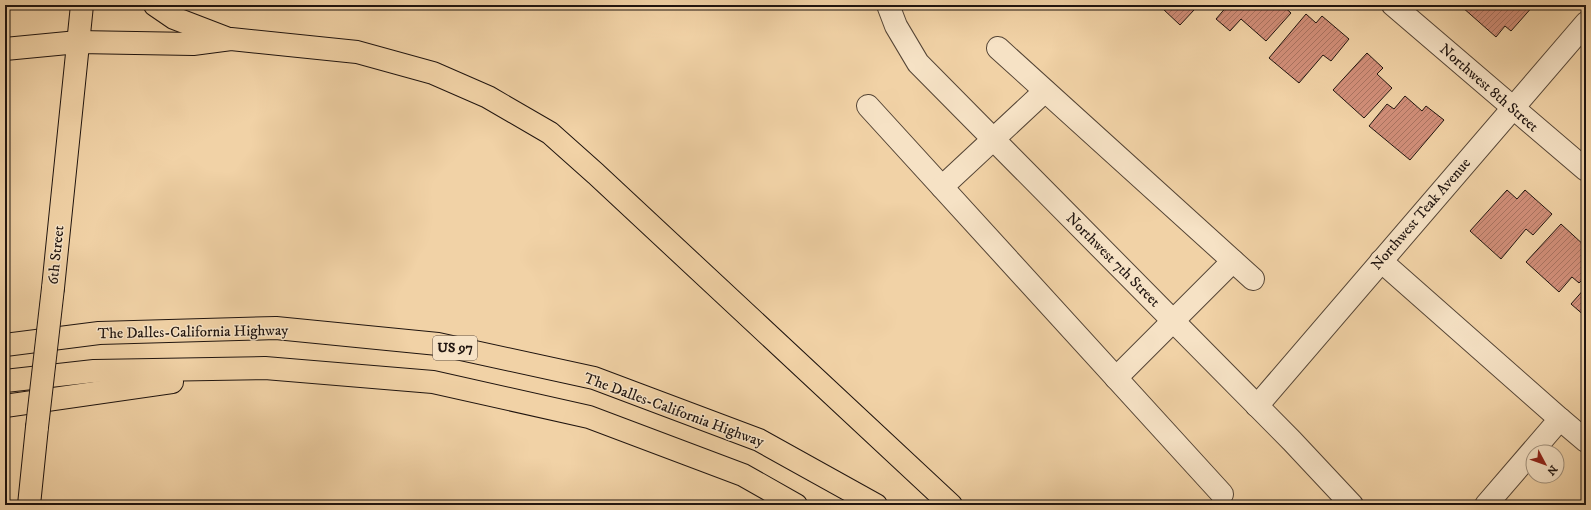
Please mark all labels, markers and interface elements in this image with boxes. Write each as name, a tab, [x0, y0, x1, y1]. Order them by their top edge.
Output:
street label: Northwest 8th Street	[1436, 40, 1543, 136]
street label: Northwest Teak Avenue	[1367, 154, 1475, 274]
street label: Northwest 7th Street	[1062, 209, 1164, 311]
street label: 6th Street	[43, 224, 69, 285]
street label: The Dalles-California Highway	[98, 321, 289, 343]
road number: US 97	[433, 336, 477, 360]
street label: The Dalles-California Highway	[581, 368, 768, 452]
north arrow	[1525, 444, 1565, 484]
text: N	[1544, 462, 1560, 478]

